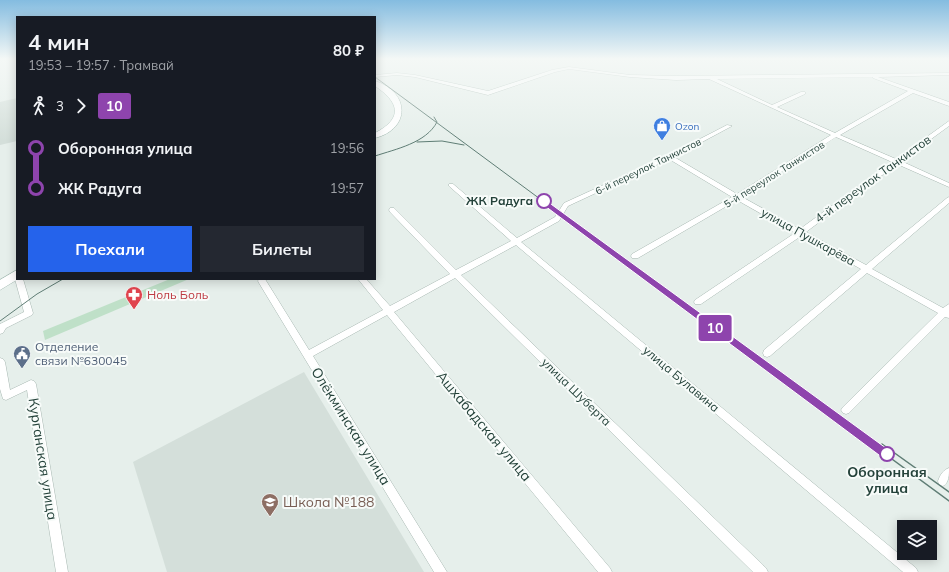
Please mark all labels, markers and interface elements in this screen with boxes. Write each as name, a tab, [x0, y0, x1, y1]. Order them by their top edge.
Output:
text: 4 мин	[28, 28, 90, 56]
text: 80 ₽	[333, 41, 364, 60]
text: 19:53 – 19:57 · Трамвай	[28, 57, 174, 73]
icon: walk	[28, 95, 50, 117]
icon: forward	[70, 95, 92, 117]
text: 10	[106, 97, 123, 115]
text: 3	[56, 98, 64, 114]
shop icon: Ozon	[652, 116, 672, 141]
place label: Ozon	[675, 120, 700, 133]
street label: 4-й переулок Танкистов	[812, 131, 934, 226]
street label: 6-й переулок Танкистов	[593, 135, 704, 198]
street label: 5-й переулок Танкистов	[721, 138, 827, 211]
text: Оборонная улица	[58, 139, 193, 158]
text: 19:56	[330, 140, 364, 156]
text: ЖК Радуга	[58, 179, 142, 198]
text: 19:57	[330, 180, 364, 196]
place label: ЖК Радуга	[466, 193, 533, 208]
marker: ЖК Радуга	[536, 193, 552, 209]
street label: улица Пушкарёва	[759, 204, 858, 269]
button: Поехали	[28, 226, 192, 272]
button: Билеты	[200, 226, 364, 272]
pharmacy icon: Ноль Боль	[124, 285, 144, 310]
place label: Ноль Боль	[147, 287, 209, 302]
line badge: 10	[697, 315, 733, 341]
text: 10	[707, 319, 723, 337]
place label: Отделение связи №630045	[35, 339, 127, 368]
street label: улица Булавина	[640, 342, 723, 415]
public building icon: Отделение связи №630045	[12, 344, 32, 369]
street label: улица Шуберта	[538, 355, 614, 429]
street label: Олёкминская улица	[307, 364, 395, 488]
street label: Ашхабадская улица	[433, 367, 535, 485]
street label: Курганская улица	[24, 397, 62, 521]
marker: Оборонная улица	[879, 446, 895, 462]
place label: Оборонная улица	[847, 463, 927, 497]
school or university icon: Школа №188	[260, 492, 280, 517]
place label: Школа №188	[283, 493, 375, 511]
map controls	[897, 520, 937, 560]
button: layers	[897, 520, 937, 560]

